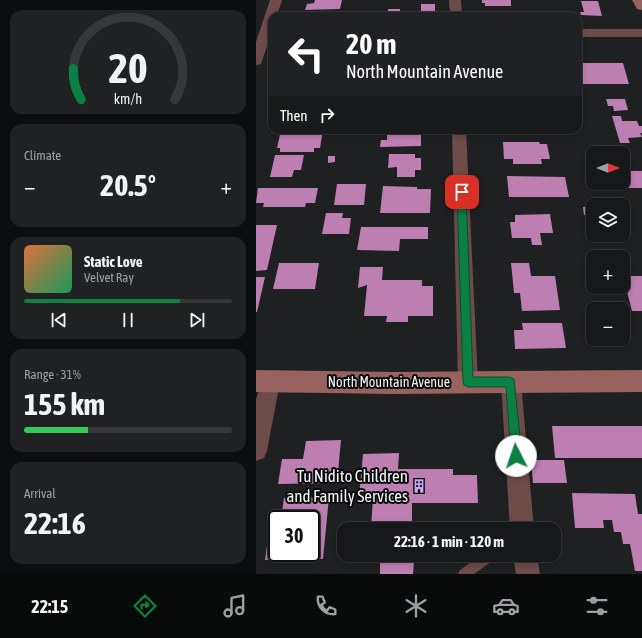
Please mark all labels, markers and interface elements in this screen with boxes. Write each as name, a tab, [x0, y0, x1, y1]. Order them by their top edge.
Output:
icon: left	[280, 28, 332, 80]
text: 20 m	[346, 28, 396, 60]
text: 20	[108, 44, 148, 92]
text: North Mountain Avenue	[346, 61, 503, 82]
text: km/h	[114, 91, 142, 107]
icon: right	[316, 104, 338, 126]
text: Then	[280, 107, 308, 124]
north arrow	[586, 146, 630, 190]
map controls	[586, 146, 630, 346]
text: Climate	[24, 148, 61, 163]
text: 20.5°	[100, 168, 156, 202]
text: −	[24, 173, 35, 199]
text: +	[221, 173, 232, 199]
pin	[445, 175, 479, 209]
icon: arrive	[451, 181, 473, 203]
button: layers	[586, 198, 630, 242]
button: +	[586, 250, 630, 294]
text: Static Love	[84, 253, 143, 270]
text: Velvet Ray	[84, 270, 134, 285]
button: −	[586, 302, 630, 346]
icon: previous	[48, 309, 70, 331]
icon: pause	[117, 309, 139, 331]
icon: next	[186, 309, 208, 331]
text: Range · 31%	[24, 367, 81, 382]
street label: North Mountain Avenue	[328, 374, 450, 390]
text: 155 km	[24, 387, 105, 421]
position arrow	[495, 435, 537, 477]
place label: Tu Nidito Children and Family Services	[286, 466, 408, 506]
building icon: Tu Nidito Children and Family Services	[411, 478, 427, 494]
text: Arrival	[24, 486, 56, 501]
text: 22:16	[24, 506, 86, 540]
speed limit sign: 30	[268, 510, 320, 562]
text: 22:16 · 1 min · 120 m	[394, 533, 504, 550]
icon: directions	[131, 592, 159, 620]
icon: music	[221, 592, 249, 620]
icon: phone	[312, 592, 340, 620]
icon: climate	[402, 592, 430, 620]
icon: car	[492, 592, 520, 620]
icon: filters	[583, 592, 611, 620]
text: 22:15	[31, 596, 68, 617]

